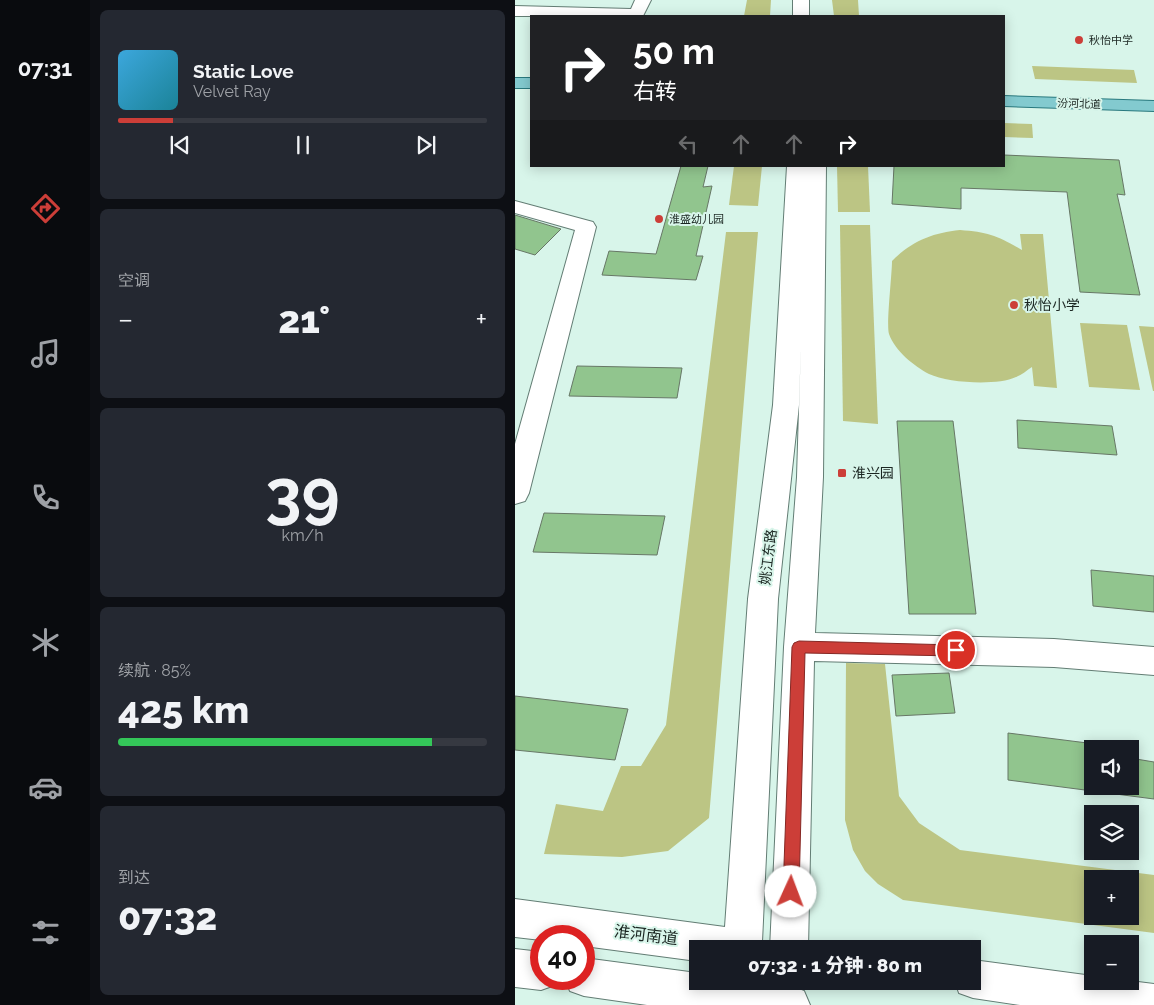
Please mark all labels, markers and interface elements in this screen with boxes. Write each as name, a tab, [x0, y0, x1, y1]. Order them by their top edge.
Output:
text: 50 m	[633, 31, 715, 72]
marker: 秋怡中学	[1073, 34, 1085, 46]
place label: 秋怡中学	[1089, 34, 1133, 47]
icon: right	[550, 35, 615, 100]
text: 07:31	[18, 55, 72, 81]
text: Static Love	[193, 60, 294, 82]
text: 右转	[633, 78, 677, 104]
text: Velvet Ray	[193, 82, 271, 101]
street label: 汾河北道	[1057, 97, 1101, 111]
icon: left	[674, 130, 702, 158]
icon: ahead	[727, 130, 755, 158]
icon: ahead	[780, 130, 808, 158]
icon: right	[833, 130, 861, 158]
icon: previous	[166, 131, 194, 159]
icon: pause	[289, 131, 317, 159]
icon: next	[412, 131, 440, 159]
icon: directions	[28, 191, 63, 226]
marker: 淮盛幼儿园	[653, 213, 665, 225]
place label: 淮盛幼儿园	[669, 213, 724, 226]
text: 空调	[118, 271, 150, 290]
text: 21°	[278, 297, 330, 342]
place label: 秋怡小学	[1024, 297, 1080, 313]
marker: 秋怡小学	[1008, 299, 1020, 311]
text: −	[118, 303, 133, 336]
text: +	[475, 303, 487, 336]
icon: music	[28, 336, 63, 371]
text: 39	[265, 455, 340, 531]
place label: 淮兴园	[852, 465, 894, 481]
marker: 淮兴园	[836, 467, 848, 479]
icon: phone	[28, 480, 63, 515]
text: km/h	[281, 526, 324, 545]
street label: 姚江东路	[757, 528, 779, 586]
icon: climate	[28, 625, 63, 660]
pin	[935, 629, 977, 671]
icon: arrive	[942, 636, 970, 664]
text: 续航 · 85%	[118, 661, 191, 680]
text: 425 km	[118, 687, 249, 732]
map controls	[1084, 740, 1139, 990]
button: sound	[1084, 740, 1139, 795]
icon: car	[28, 770, 63, 805]
button: layers	[1084, 805, 1139, 860]
position arrow	[764, 865, 816, 917]
text: 到达	[118, 868, 150, 887]
button: +	[1084, 870, 1139, 925]
text: 07:32	[118, 894, 217, 939]
icon: filters	[28, 915, 63, 950]
street label: 淮河南道	[613, 922, 679, 948]
speed limit sign: 40	[530, 925, 595, 990]
button: −	[1084, 935, 1139, 990]
text: 07:32 · 1 分钟 · 80 m	[748, 954, 922, 976]

